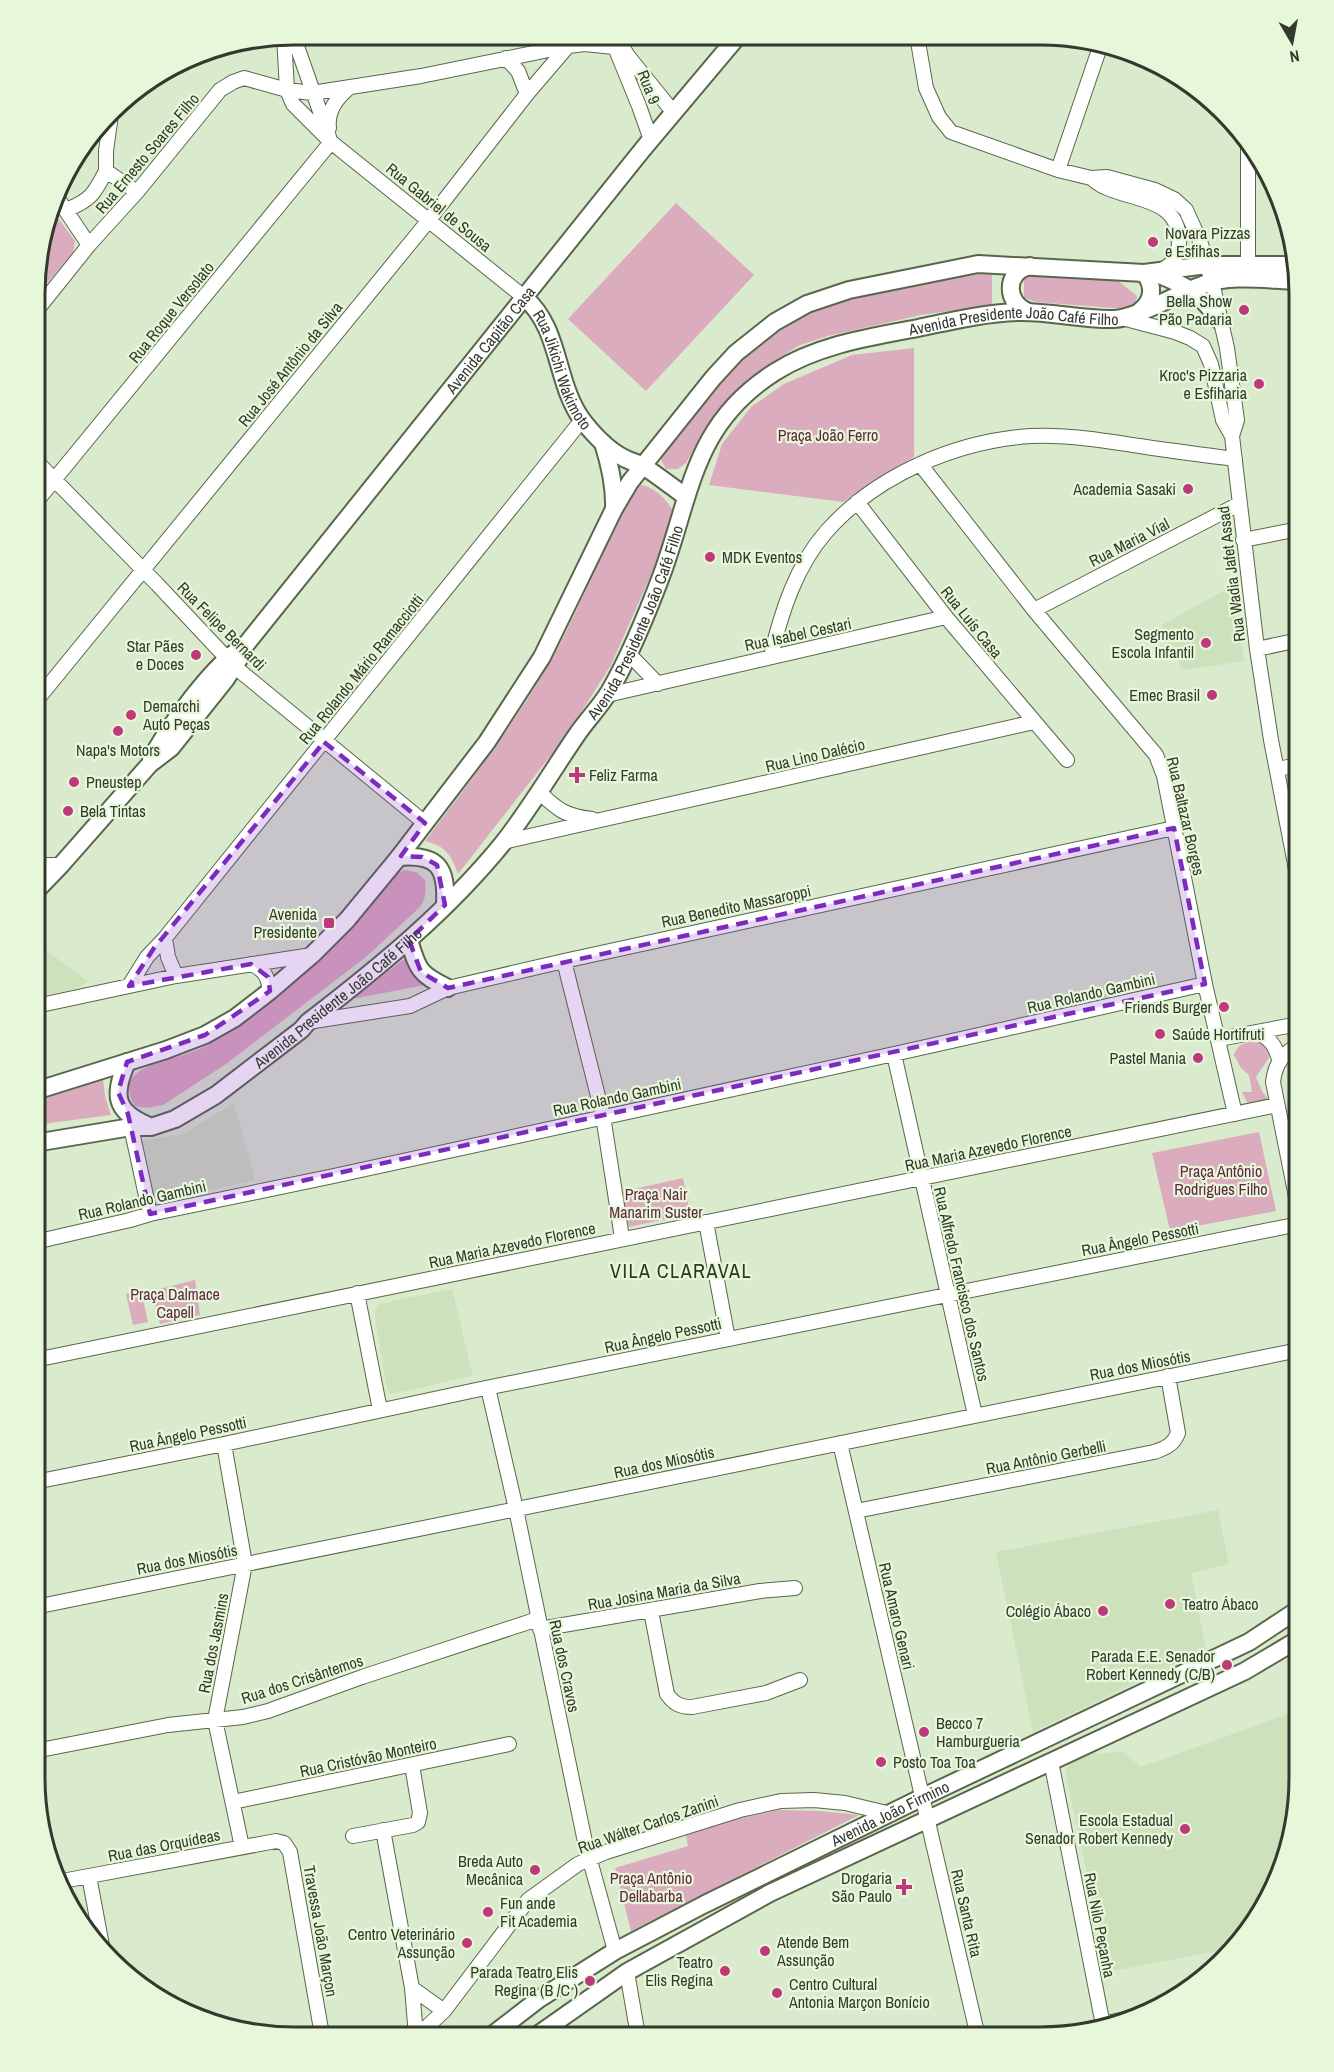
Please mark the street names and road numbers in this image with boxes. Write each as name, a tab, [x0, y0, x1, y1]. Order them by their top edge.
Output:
street label: Rua 9	[632, 67, 666, 107]
street label: Rua Ernesto Soares Filho	[90, 88, 204, 218]
street label: Rua Gabriel de Sousa	[382, 158, 497, 257]
street label: Rua Roque Versolato	[123, 257, 219, 367]
street label: Avenida Capitão Casa	[440, 281, 540, 399]
street label: Rua José Antônio da Silva	[233, 296, 348, 431]
street label: Avenida Presidente João Café Filho	[906, 301, 1119, 341]
street label: Rua Jikichi Wakimoto	[528, 305, 597, 434]
street label: Rua Wadia Jafet Assad	[1212, 505, 1250, 643]
street label: Rua Maria Vial	[1085, 512, 1173, 572]
street label: Avenida Presidente João Café Filho	[581, 523, 688, 725]
street label: Rua Felipe Bernardi	[173, 577, 271, 675]
street label: Rua Luís Casa	[936, 581, 1008, 663]
street label: Rua Rolando Mário Ramacciotti	[293, 589, 429, 749]
street label: Rua Isabel Cestari	[743, 612, 853, 656]
street label: Rua Lino Dalécio	[763, 733, 867, 777]
street label: Rua Baltazar Borges	[1162, 755, 1210, 877]
street label: Rua Benedito Massaroppi	[659, 879, 813, 933]
street label: Avenida Presidente João Café Filho	[248, 922, 427, 1074]
street label: Rua Rolando Gambini	[1025, 968, 1157, 1018]
street label: Rua Rolando Gambini	[551, 1073, 683, 1121]
street label: Rua Maria Azevedo Florence	[903, 1120, 1073, 1176]
street label: Rua Rolando Gambini	[76, 1175, 208, 1225]
street label: Rua Alfredo Francisco dos Santos	[929, 1185, 995, 1383]
street label: Rua Maria Azevedo Florence	[427, 1217, 597, 1273]
street label: Rua Ângelo Pessotti	[1080, 1217, 1200, 1261]
street label: Rua Ângelo Pessotti	[603, 1312, 723, 1358]
street label: Rua dos Miosótis	[1088, 1344, 1192, 1386]
street label: Rua Ângelo Pessotti	[128, 1411, 248, 1457]
street label: Rua Antônio Gerbelli	[984, 1435, 1108, 1479]
street label: Rua dos Miosótis	[612, 1441, 716, 1483]
street label: Rua dos Miosótis	[135, 1538, 239, 1580]
street label: Rua Amaro Genari	[874, 1560, 920, 1672]
street label: Rua Josina Maria da Silva	[586, 1567, 743, 1615]
street label: Rua dos Jasmins	[193, 1591, 233, 1695]
street label: Rua dos Cravos	[544, 1618, 586, 1714]
street label: Rua dos Crisântemos	[238, 1649, 366, 1709]
street label: Rua Cristóvão Monteiro	[298, 1732, 438, 1782]
street label: Avenida João Firmino	[826, 1775, 953, 1852]
street label: Rua Wálter Carlos Zanini	[575, 1790, 721, 1858]
street label: Rua das Orquídeas	[106, 1823, 222, 1867]
street label: Travessa João Marçon	[299, 1864, 343, 1998]
street label: Rua Santa Rita	[946, 1867, 988, 1960]
street label: Rua Nilo Peçanha	[1079, 1871, 1121, 1980]

